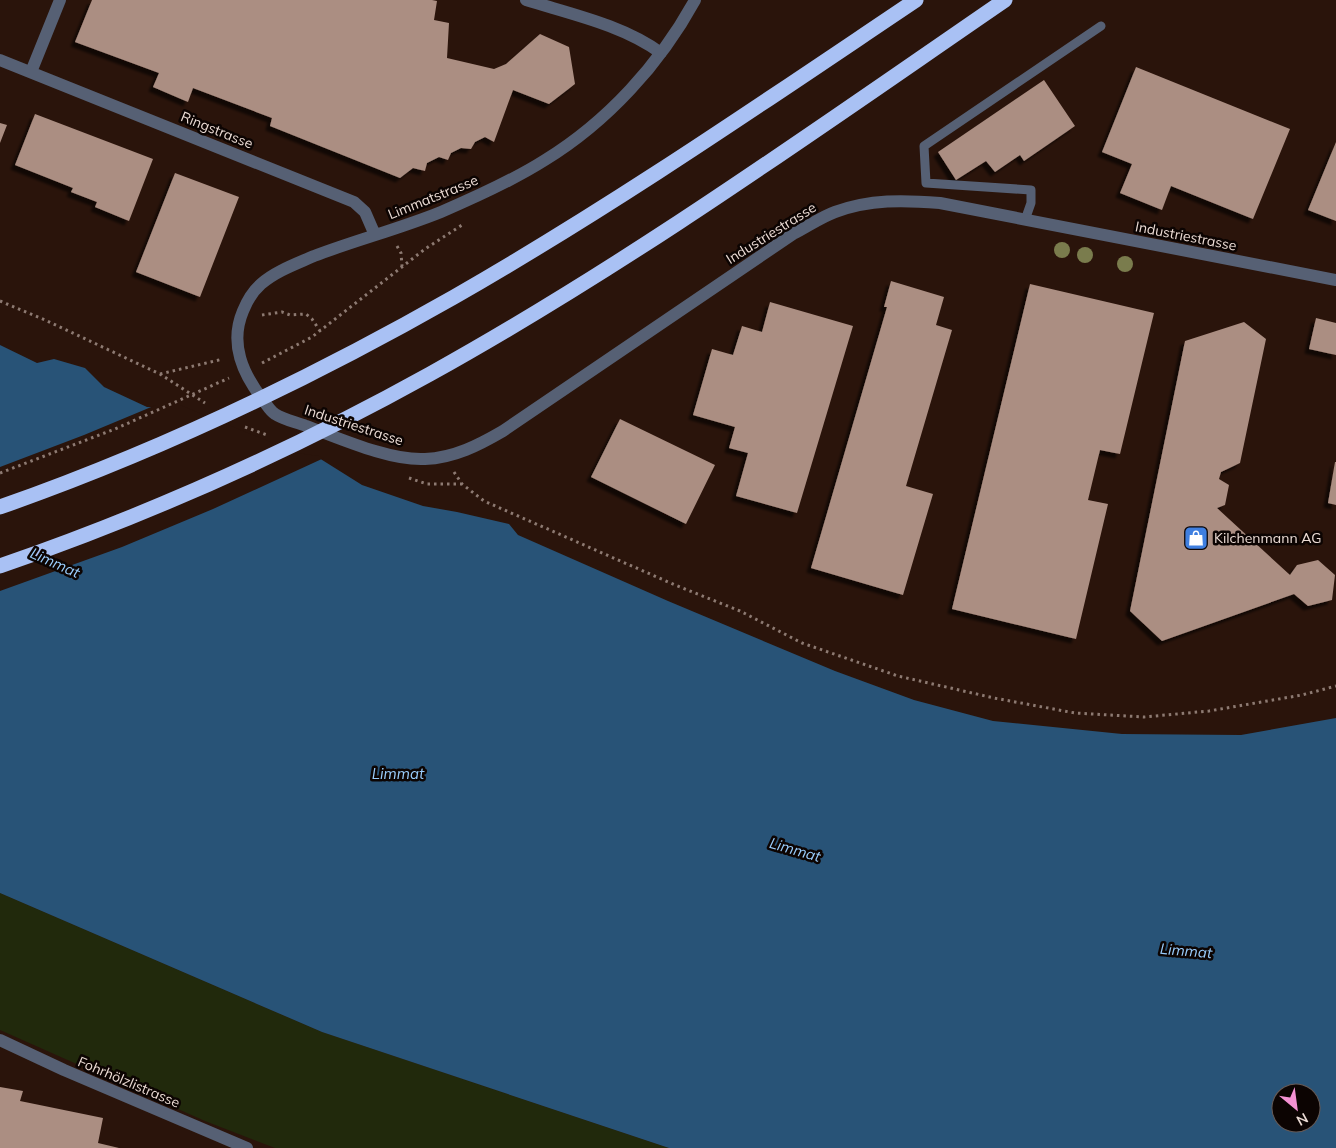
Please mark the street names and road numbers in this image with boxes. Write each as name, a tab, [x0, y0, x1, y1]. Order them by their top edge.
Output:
street label: Ringstrasse	[178, 107, 256, 153]
street label: Limmatstrasse	[385, 171, 481, 223]
street label: Industriestrasse	[723, 198, 819, 268]
street label: Industriestrasse	[1134, 217, 1238, 255]
street label: Industriestrasse	[302, 401, 406, 449]
street label: Fohrhölzlistrasse	[75, 1052, 183, 1112]

